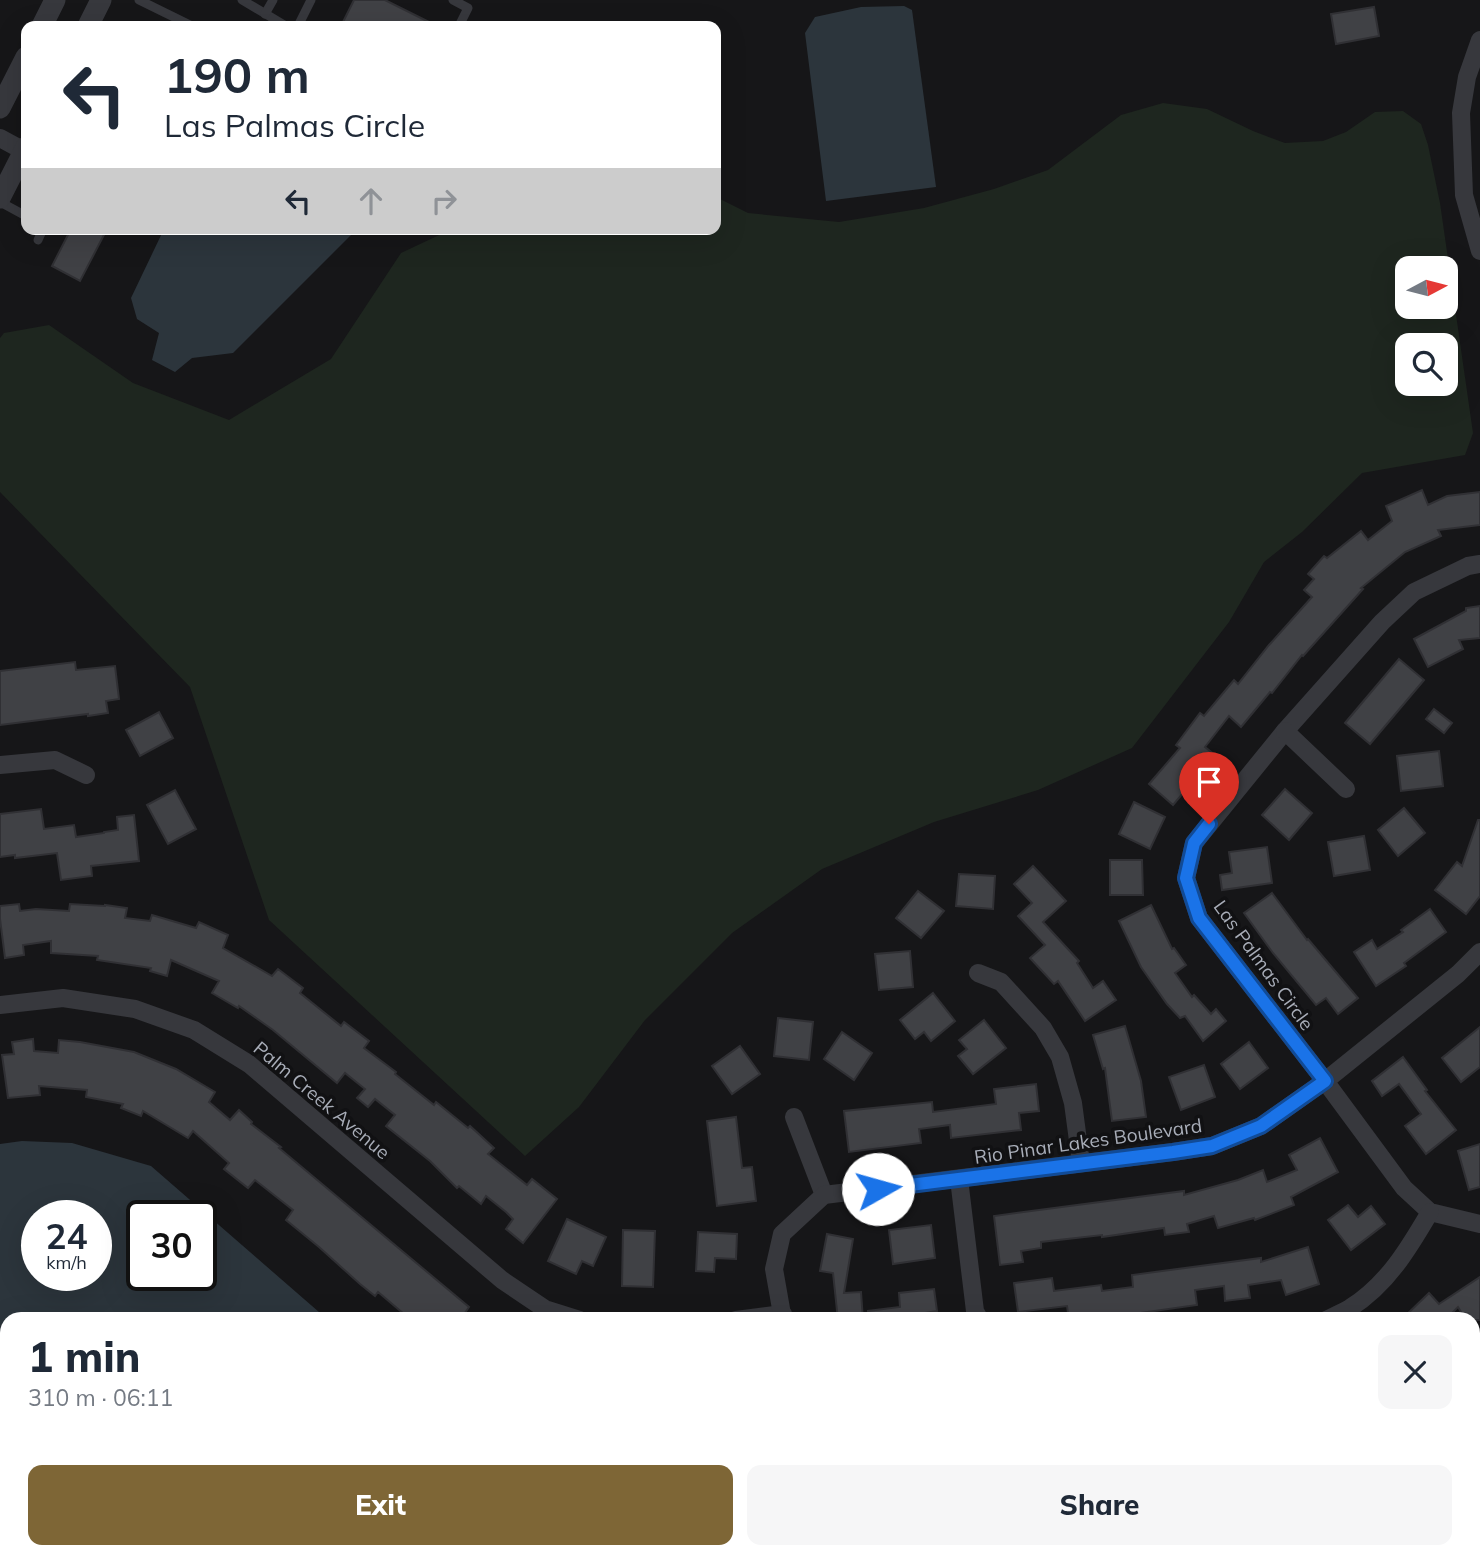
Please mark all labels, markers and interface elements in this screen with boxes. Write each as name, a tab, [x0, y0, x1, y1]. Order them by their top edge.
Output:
text: 190 m	[164, 44, 310, 105]
icon: left	[49, 49, 140, 140]
text: Las Palmas Circle	[164, 105, 425, 145]
icon: left	[279, 182, 317, 220]
icon: ahead	[352, 182, 390, 220]
icon: right	[425, 182, 463, 220]
north arrow	[1395, 256, 1458, 318]
map controls	[1395, 256, 1458, 396]
button: search	[1395, 333, 1458, 396]
pin	[1179, 752, 1239, 824]
icon: arrive	[1190, 763, 1228, 801]
street label: Las Palmas Circle	[1209, 895, 1319, 1035]
street label: Palm Creek Avenue	[249, 1036, 395, 1164]
street label: Rio Pinar Lakes Boulevard	[973, 1113, 1203, 1169]
position arrow	[841, 1152, 915, 1226]
speed limit sign: 30	[126, 1200, 217, 1291]
text: 24	[45, 1214, 88, 1258]
text: km/h	[46, 1251, 87, 1274]
text: 1 min	[28, 1330, 141, 1383]
button: close	[1378, 1335, 1452, 1409]
text: 310 m · 06:11	[28, 1383, 173, 1412]
button: Exit	[28, 1465, 733, 1545]
button: Share	[747, 1465, 1452, 1545]

